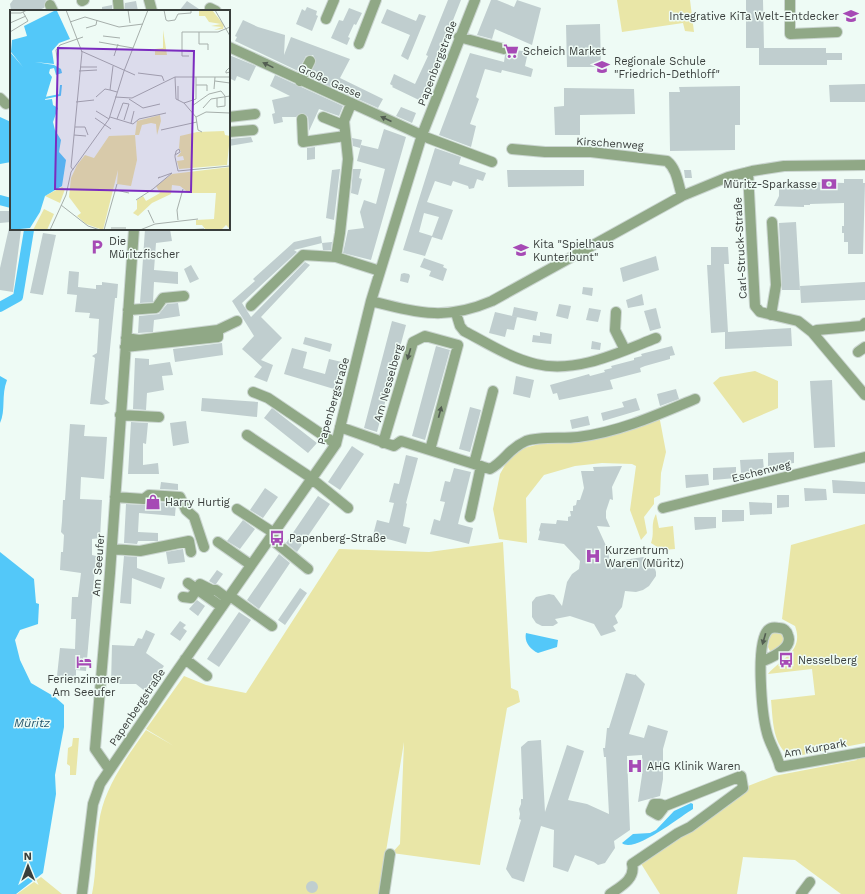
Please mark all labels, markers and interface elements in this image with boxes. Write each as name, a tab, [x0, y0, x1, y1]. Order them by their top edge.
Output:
school or university icon: Integrative KiTa Welt-Entdecker	[842, 7, 860, 25]
inset map	[10, 10, 230, 230]
place label: Integrative KiTa Welt-Entdecker	[669, 10, 840, 23]
street label: Papenbergstraße	[415, 19, 460, 108]
supermarket icon: Scheich Market	[502, 42, 520, 60]
place label: Scheich Market	[523, 45, 606, 58]
place label: Regionale Schule "Friedrich-Dethloff"	[614, 55, 720, 81]
school or university icon: Regionale Schule "Friedrich-Dethloff"	[593, 58, 611, 76]
one-way arrow	[262, 62, 274, 68]
street label: Große Gasse	[296, 62, 363, 101]
one-way arrow	[381, 116, 392, 122]
street label: Kirschenweg	[576, 135, 644, 152]
bank icon: Müritz-Sparkasse	[820, 175, 838, 193]
place label: Müritz-Sparkasse	[723, 178, 817, 191]
street label: Carl-Struck-Straße	[731, 197, 750, 299]
place label: Die Müritzfischer	[109, 235, 180, 261]
parking icon: Die Müritzfischer	[88, 238, 106, 256]
place label: Kita "Spielhaus Kunterbunt"	[533, 238, 614, 264]
school or university icon: Kita "Spielhaus Kunterbunt"	[512, 241, 530, 259]
street label: Am Nesselberg	[371, 343, 406, 424]
one-way arrow	[406, 348, 412, 360]
street label: Papenbergstraße	[315, 356, 352, 446]
one-way arrow	[437, 406, 443, 418]
street label: Eschenweg	[730, 458, 792, 485]
shop icon: Harry Hurtig	[144, 493, 162, 511]
place label: Harry Hurtig	[165, 496, 230, 509]
bus stop icon: Papenberg-Straße	[268, 529, 286, 547]
place label: Papenberg-Straße	[289, 532, 386, 545]
street label: Am Seeufer	[90, 533, 107, 597]
place label: Kurzentrum Waren (Müritz)	[605, 544, 684, 570]
hospital icon: Kurzentrum Waren (Müritz)	[584, 547, 602, 565]
one-way arrow	[761, 632, 767, 645]
bus stop icon: Nesselberg	[777, 651, 795, 669]
hotel icon: Ferienzimmer Am Seeufer	[75, 653, 93, 671]
place label: Nesselberg	[798, 654, 857, 667]
street label: Papenbergstraße	[107, 666, 168, 748]
place label: Ferienzimmer Am Seeufer	[47, 673, 121, 699]
water label: Müritz	[14, 716, 51, 730]
street label: Am Kurpark	[783, 737, 848, 760]
hospital icon: AHG Klinik Waren	[626, 757, 644, 775]
place label: AHG Klinik Waren	[647, 760, 741, 773]
north arrow	[8, 846, 48, 886]
text: N	[24, 850, 32, 863]

